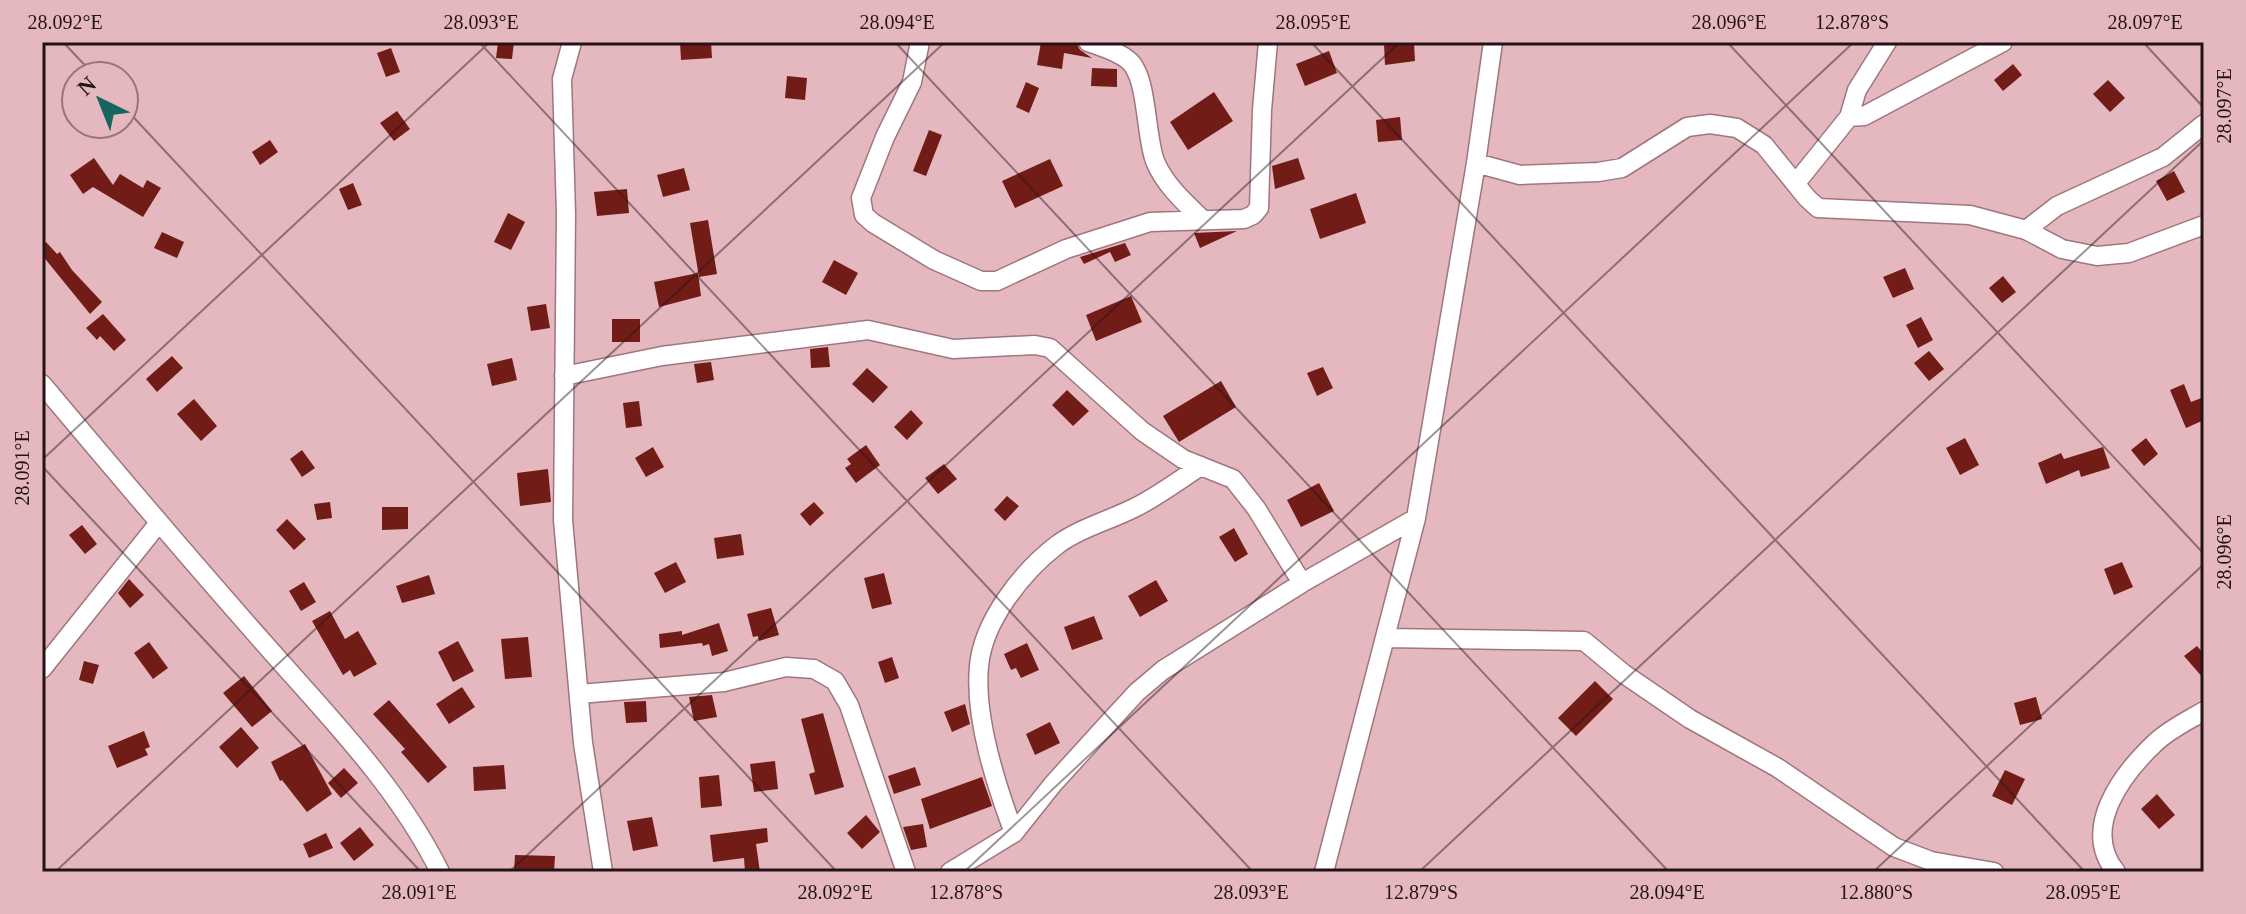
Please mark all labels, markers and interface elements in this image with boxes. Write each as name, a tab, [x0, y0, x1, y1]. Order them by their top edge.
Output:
text: 28.092°E	[27, 11, 103, 33]
text: 28.093°E	[443, 11, 519, 33]
text: 28.094°E	[859, 11, 935, 33]
text: 28.095°E	[1275, 11, 1351, 33]
text: 28.096°E	[1691, 11, 1767, 33]
text: 12.878°S	[1815, 11, 1889, 33]
text: 28.097°E	[2107, 11, 2183, 33]
north arrow	[60, 60, 140, 140]
text: 28.097°E	[2213, 68, 2235, 144]
text: N	[72, 71, 101, 100]
text: 28.091°E	[11, 430, 33, 506]
text: 28.096°E	[2213, 514, 2235, 590]
text: 28.091°E	[381, 881, 457, 903]
text: 28.092°E	[797, 881, 873, 903]
text: 12.878°S	[929, 881, 1003, 903]
text: 28.093°E	[1213, 881, 1289, 903]
text: 12.879°S	[1384, 881, 1458, 903]
text: 28.094°E	[1629, 881, 1705, 903]
text: 12.880°S	[1839, 881, 1913, 903]
text: 28.095°E	[2045, 881, 2121, 903]

